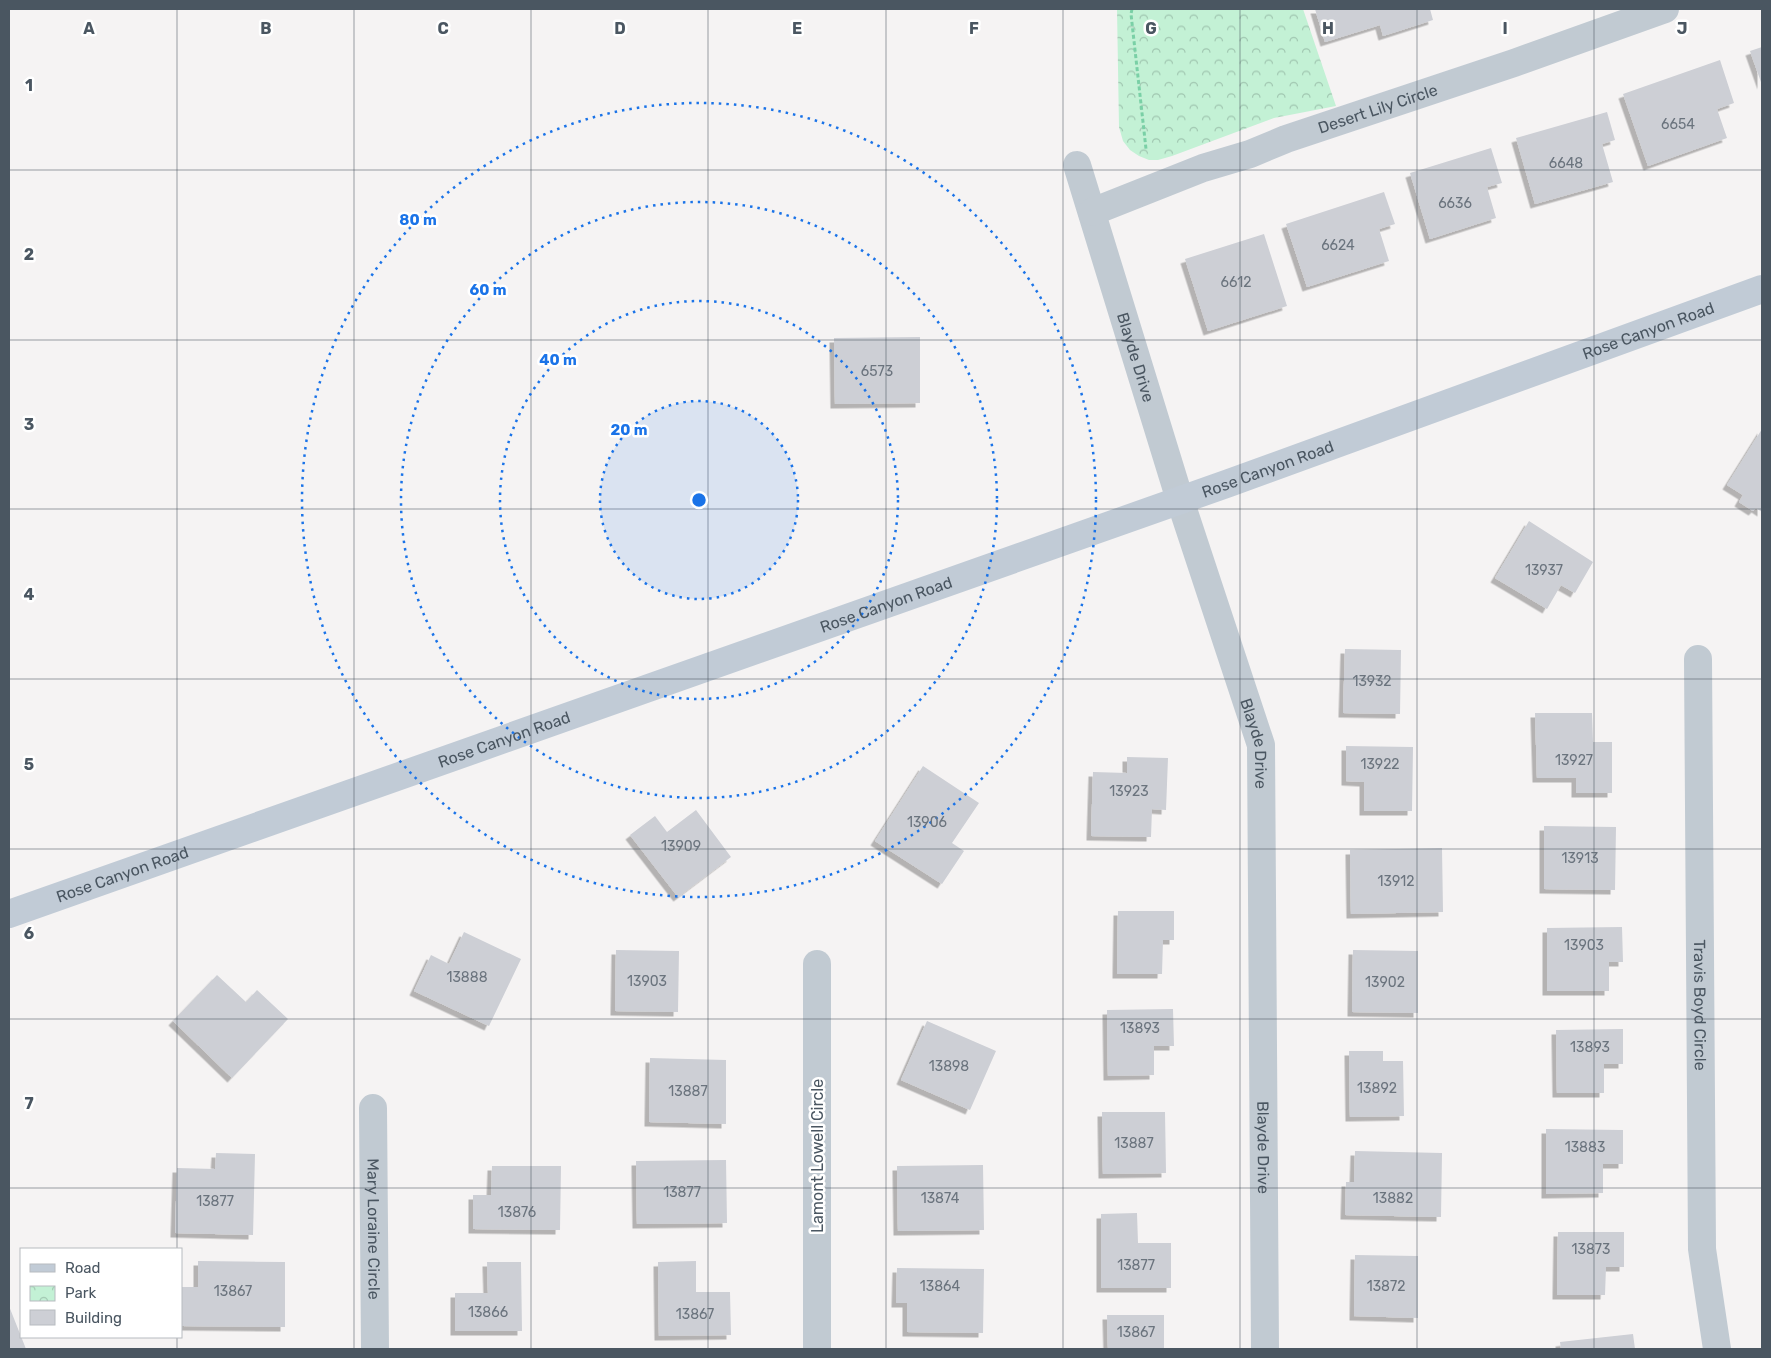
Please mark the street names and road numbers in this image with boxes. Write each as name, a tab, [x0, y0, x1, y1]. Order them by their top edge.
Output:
street label: Desert Lily Circle	[1316, 80, 1440, 138]
street label: Rose Canyon Road	[1580, 298, 1717, 364]
street label: Blayde Drive	[1113, 310, 1158, 404]
street label: Rose Canyon Road	[1199, 437, 1336, 502]
street label: Rose Canyon Road	[817, 573, 955, 637]
street label: Blayde Drive	[1236, 696, 1270, 789]
street label: Rose Canyon Road	[436, 707, 573, 772]
street label: Rose Canyon Road	[54, 842, 191, 907]
street label: Travis Boyd Circle	[1690, 939, 1710, 1071]
street label: Lamont Lowell Circle	[808, 1079, 827, 1233]
street label: Blayde Drive	[1253, 1101, 1273, 1194]
street label: Mary Loraine Circle	[363, 1158, 384, 1300]

